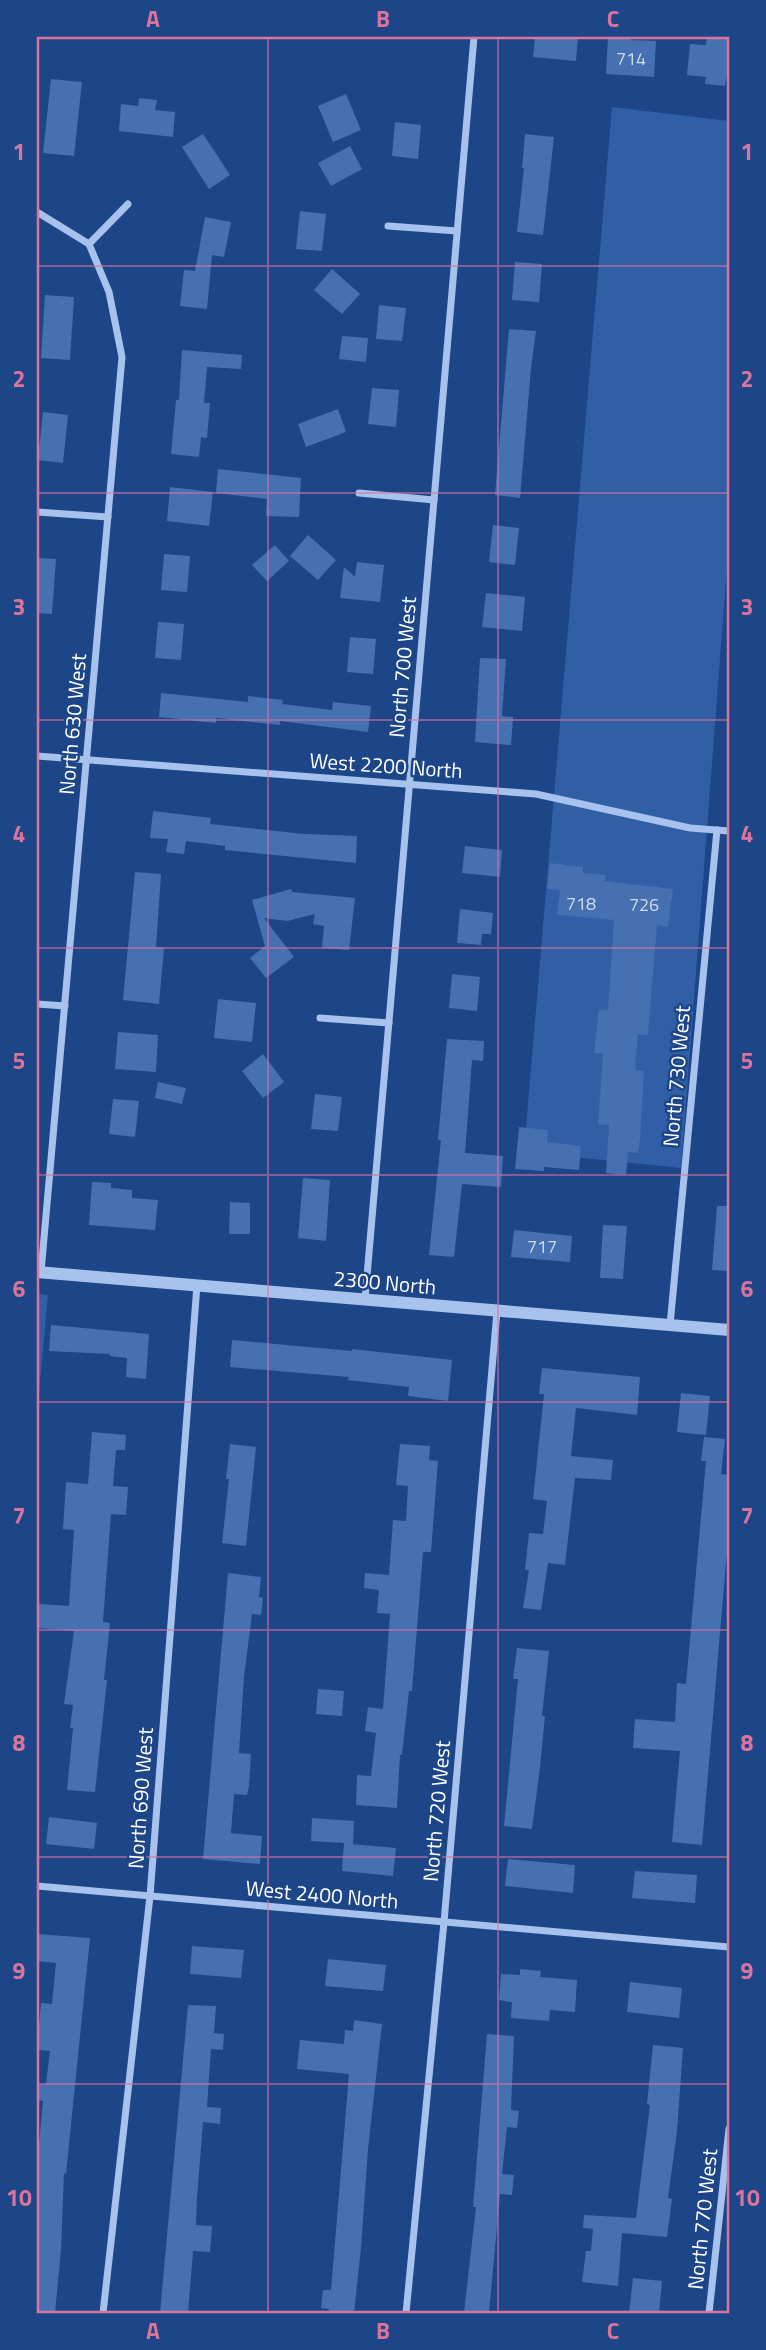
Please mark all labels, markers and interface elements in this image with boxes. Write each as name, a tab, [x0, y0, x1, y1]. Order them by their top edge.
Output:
text: A	[146, 1, 160, 36]
text: B	[376, 1, 390, 36]
text: C	[607, 1, 619, 36]
house number: 714	[616, 45, 646, 72]
text: 1	[13, 134, 25, 169]
text: 1	[741, 134, 753, 169]
text: 2	[13, 361, 25, 396]
text: 2	[741, 361, 753, 396]
text: 3	[13, 589, 25, 624]
text: 3	[741, 589, 753, 624]
street label: North 700 West	[380, 594, 424, 739]
street label: North 630 West	[50, 651, 94, 796]
street label: West 2200 North	[308, 744, 464, 786]
text: 4	[13, 816, 25, 851]
text: 4	[741, 816, 753, 851]
house number: 718	[566, 890, 596, 917]
house number: 726	[629, 891, 659, 918]
street label: North 730 West	[654, 1003, 698, 1148]
text: 5	[13, 1043, 25, 1078]
text: 5	[741, 1043, 753, 1078]
house number: 717	[527, 1233, 557, 1260]
street label: 2300 North	[332, 1262, 438, 1302]
text: 6	[13, 1271, 26, 1306]
text: 6	[741, 1271, 754, 1306]
text: 7	[13, 1498, 25, 1533]
text: 7	[741, 1498, 753, 1533]
text: 8	[13, 1725, 26, 1760]
text: 8	[741, 1725, 754, 1760]
street label: North 690 West	[119, 1726, 161, 1870]
street label: North 720 West	[414, 1738, 458, 1883]
street label: West 2400 North	[244, 1871, 400, 1917]
text: 9	[13, 1953, 26, 1988]
text: 9	[741, 1953, 754, 1988]
street label: North 770 West	[679, 2146, 725, 2291]
text: 10	[6, 2180, 32, 2215]
text: 10	[734, 2180, 760, 2215]
text: A	[146, 2313, 160, 2348]
text: B	[376, 2313, 390, 2348]
text: C	[607, 2313, 619, 2348]

